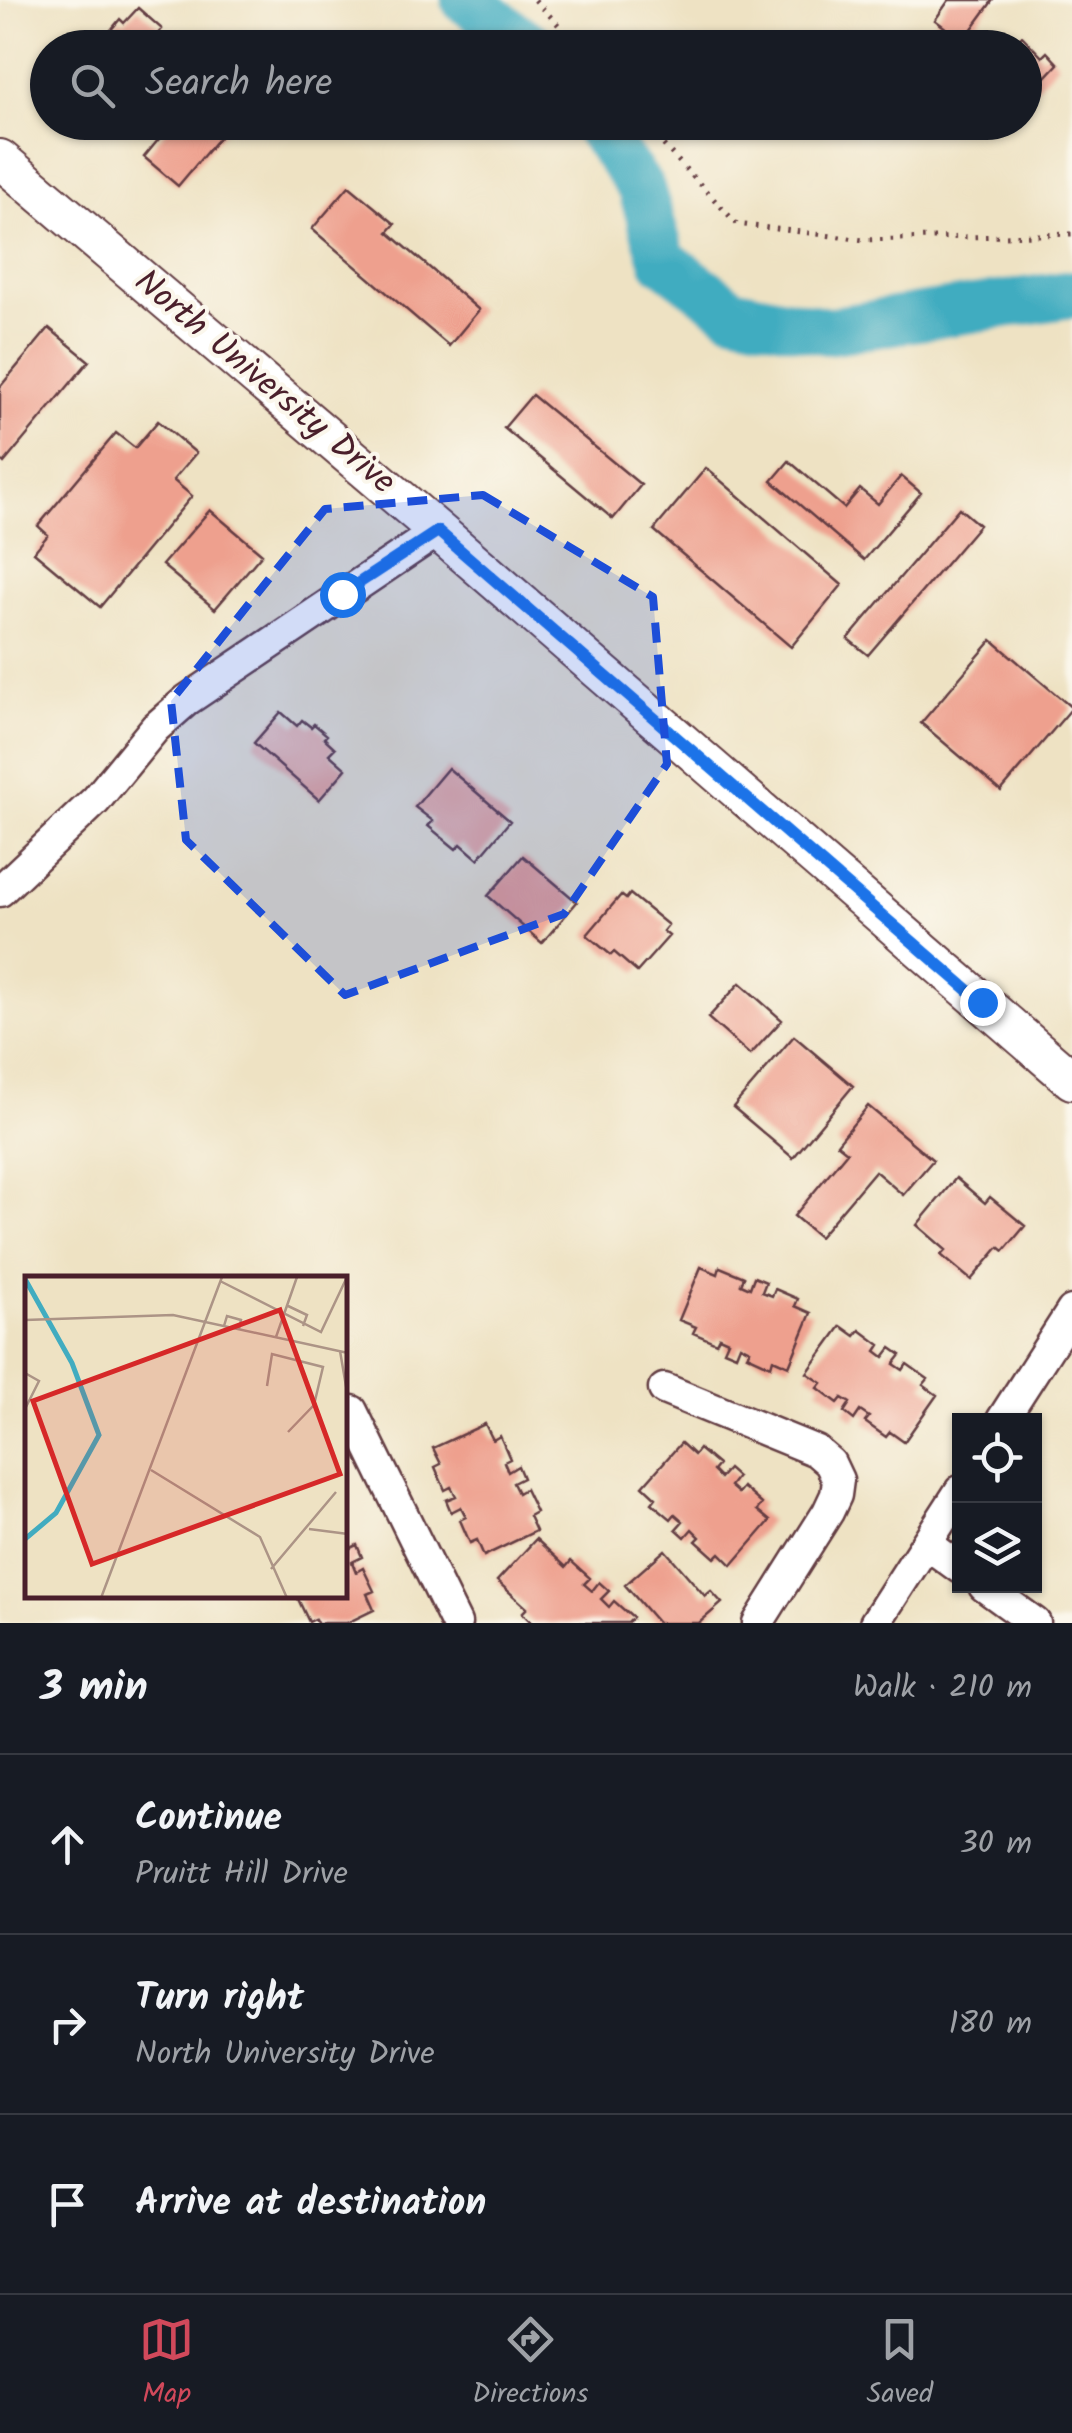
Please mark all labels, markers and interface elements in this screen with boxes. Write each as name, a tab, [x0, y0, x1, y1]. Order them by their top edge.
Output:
search box	[30, 30, 1042, 140]
text: Search here	[145, 55, 332, 115]
icon: search	[65, 58, 120, 113]
street label: North University Drive	[120, 256, 408, 510]
route start	[320, 572, 366, 618]
route end	[960, 980, 1006, 1026]
inset map	[25, 1276, 348, 1598]
map controls	[952, 1413, 1042, 1593]
button: locate	[952, 1413, 1042, 1503]
button: layers	[952, 1503, 1042, 1593]
text: 3 min	[40, 1655, 148, 1722]
text: Walk · 210 m	[853, 1663, 1032, 1714]
text: Continue	[135, 1789, 282, 1849]
icon: ahead	[40, 1817, 95, 1872]
text: 30 m	[959, 1819, 1032, 1870]
text: Pruitt Hill Drive	[135, 1849, 348, 1900]
text: Turn right	[135, 1969, 304, 2029]
icon: right	[40, 1997, 95, 2052]
text: 180 m	[948, 1999, 1032, 2050]
text: North University Drive	[135, 2029, 435, 2080]
text: Arrive at destination	[135, 2174, 486, 2234]
icon: arrive	[40, 2177, 95, 2232]
tab: Map	[139, 2312, 194, 2417]
tab: Directions	[472, 2312, 588, 2417]
tab: Saved	[867, 2312, 933, 2417]

